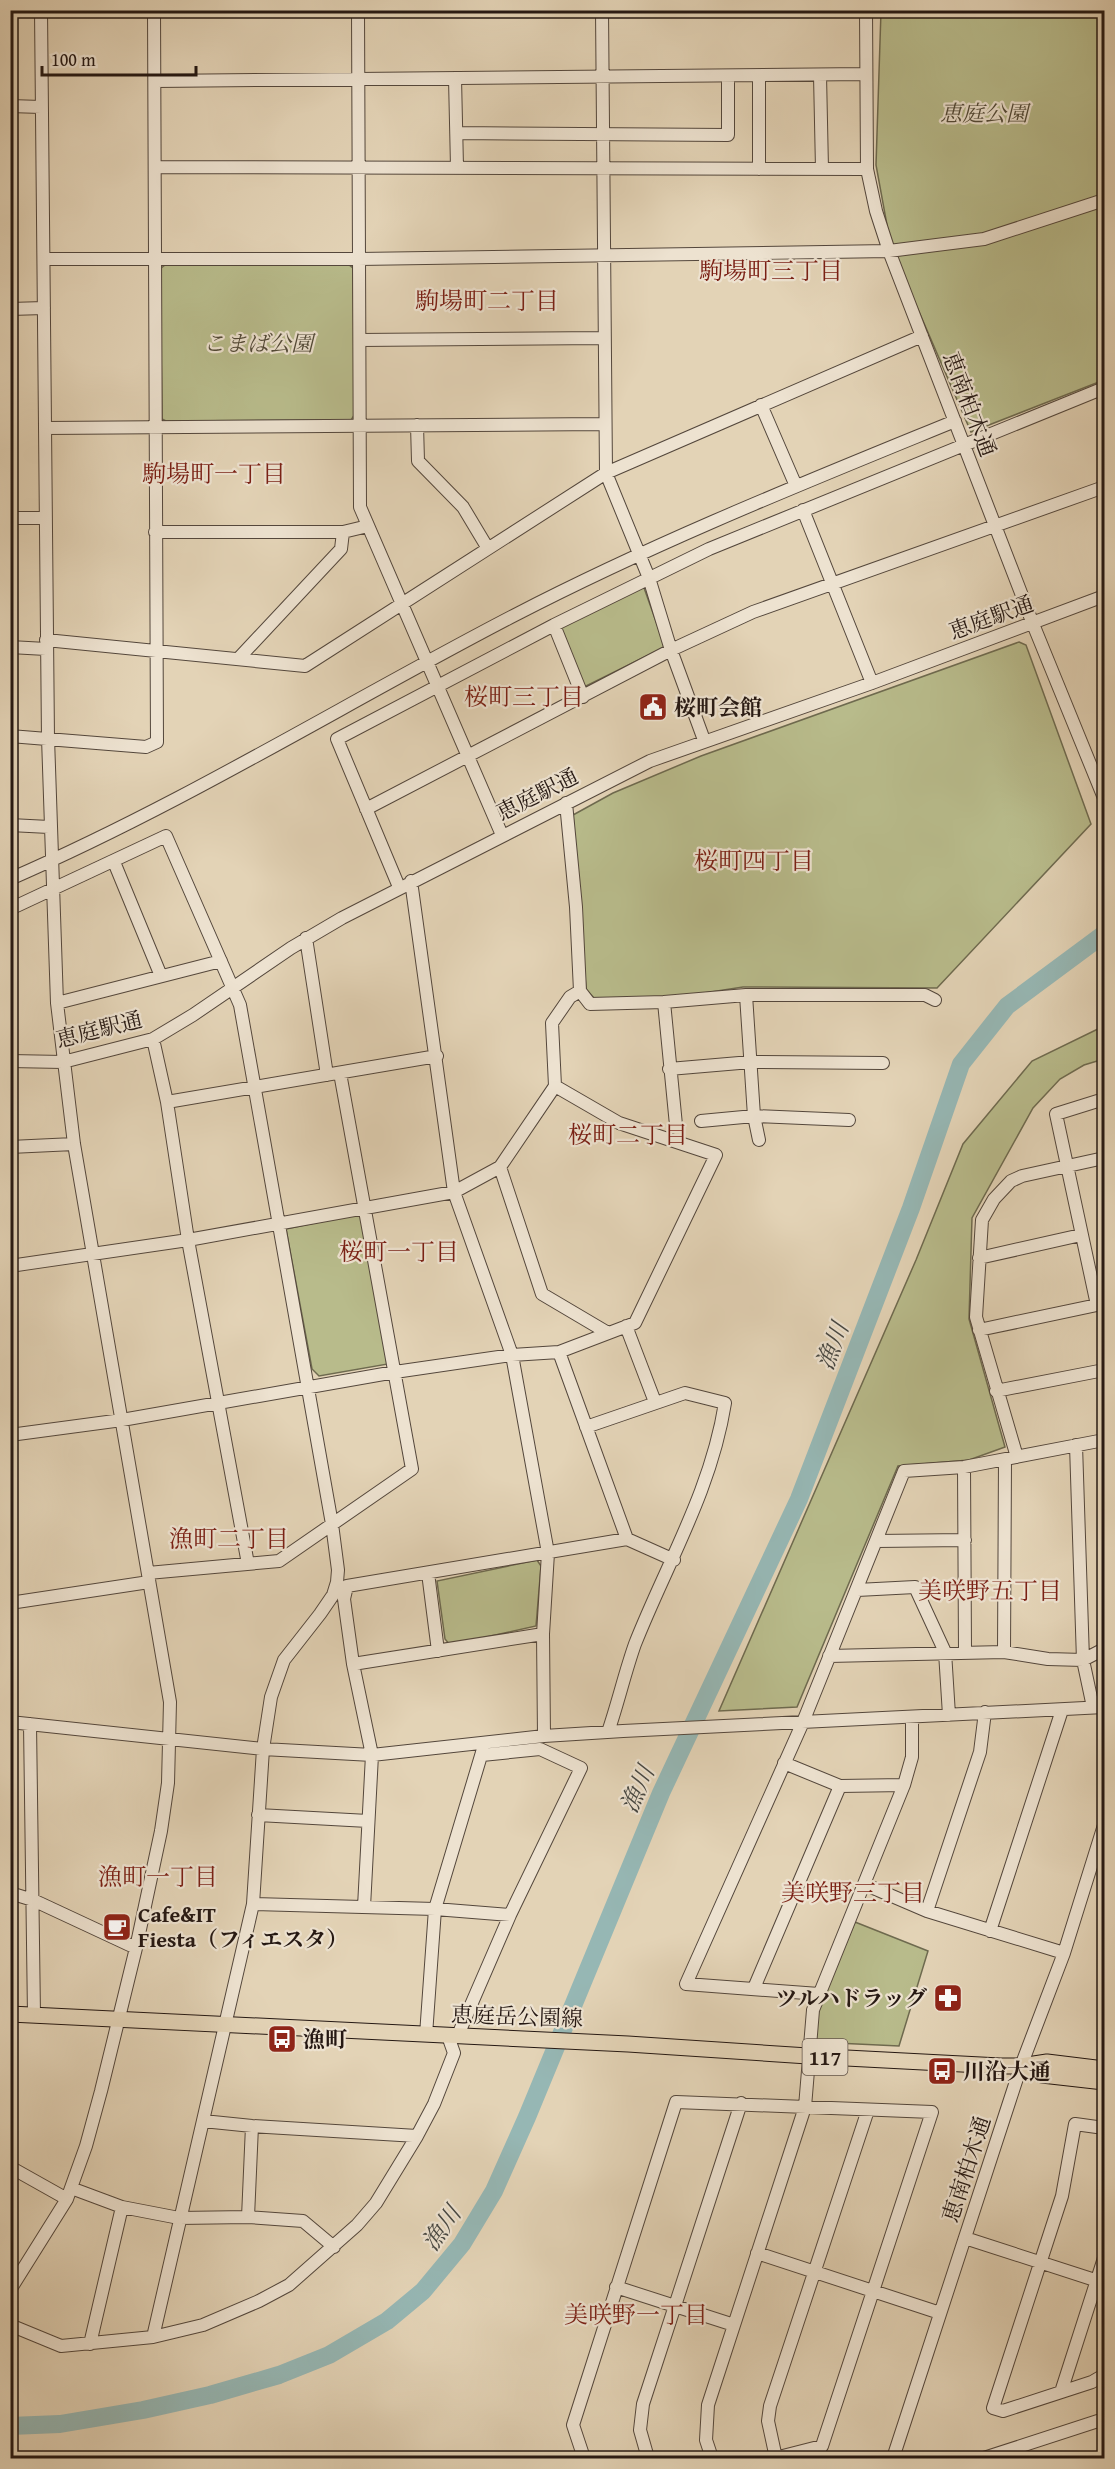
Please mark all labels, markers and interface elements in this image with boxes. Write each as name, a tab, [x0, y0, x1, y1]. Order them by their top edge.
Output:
scale bar	[42, 39, 196, 77]
text: 100 m	[51, 46, 96, 73]
park label: 恵庭公園	[940, 97, 1031, 129]
district label: 駒場町三丁目	[699, 253, 843, 288]
district label: 駒場町二丁目	[415, 283, 559, 318]
park label: こまば公園	[203, 327, 316, 359]
street label: 恵南柏木通	[935, 347, 1005, 461]
district label: 駒場町一丁目	[142, 456, 286, 491]
street label: 恵庭駅通	[944, 587, 1038, 647]
district label: 桜町三丁目	[464, 679, 584, 714]
public building icon: 桜町会館	[637, 691, 669, 723]
place label: 桜町会館	[674, 691, 762, 723]
street label: 恵庭駅通	[491, 760, 583, 828]
district label: 桜町四丁目	[694, 843, 814, 878]
street label: 恵庭駅通	[52, 1003, 146, 1055]
district label: 桜町二丁目	[568, 1117, 688, 1152]
district label: 桜町一丁目	[339, 1234, 459, 1269]
water label: 漁川	[807, 1315, 858, 1375]
district label: 漁町二丁目	[169, 1521, 289, 1556]
district label: 美咲野五丁目	[918, 1573, 1062, 1608]
water label: 漁川	[611, 1757, 664, 1818]
district label: 漁町一丁目	[98, 1859, 218, 1894]
district label: 美咲野三丁目	[781, 1875, 925, 1910]
place label: Cafe&IT Fiesta（フィエスタ）	[138, 1898, 348, 1955]
cafe icon: Cafe&IT Fiesta（フィエスタ）	[101, 1911, 133, 1943]
place label: ツルハドラッグ	[775, 1982, 927, 2014]
pharmacy icon: ツルハドラッグ	[932, 1982, 964, 2014]
street label: 恵庭岳公園線	[450, 1998, 584, 2034]
bus stop icon: 漁町	[266, 2023, 298, 2055]
place label: 漁町	[303, 2023, 347, 2055]
road number: 117	[802, 2039, 848, 2075]
bus stop icon: 川沿大通	[926, 2055, 958, 2087]
place label: 川沿大通	[963, 2055, 1051, 2087]
street label: 恵南柏木通	[934, 2112, 998, 2226]
water label: 漁川	[413, 2196, 471, 2258]
district label: 美咲野一丁目	[564, 2297, 708, 2332]

